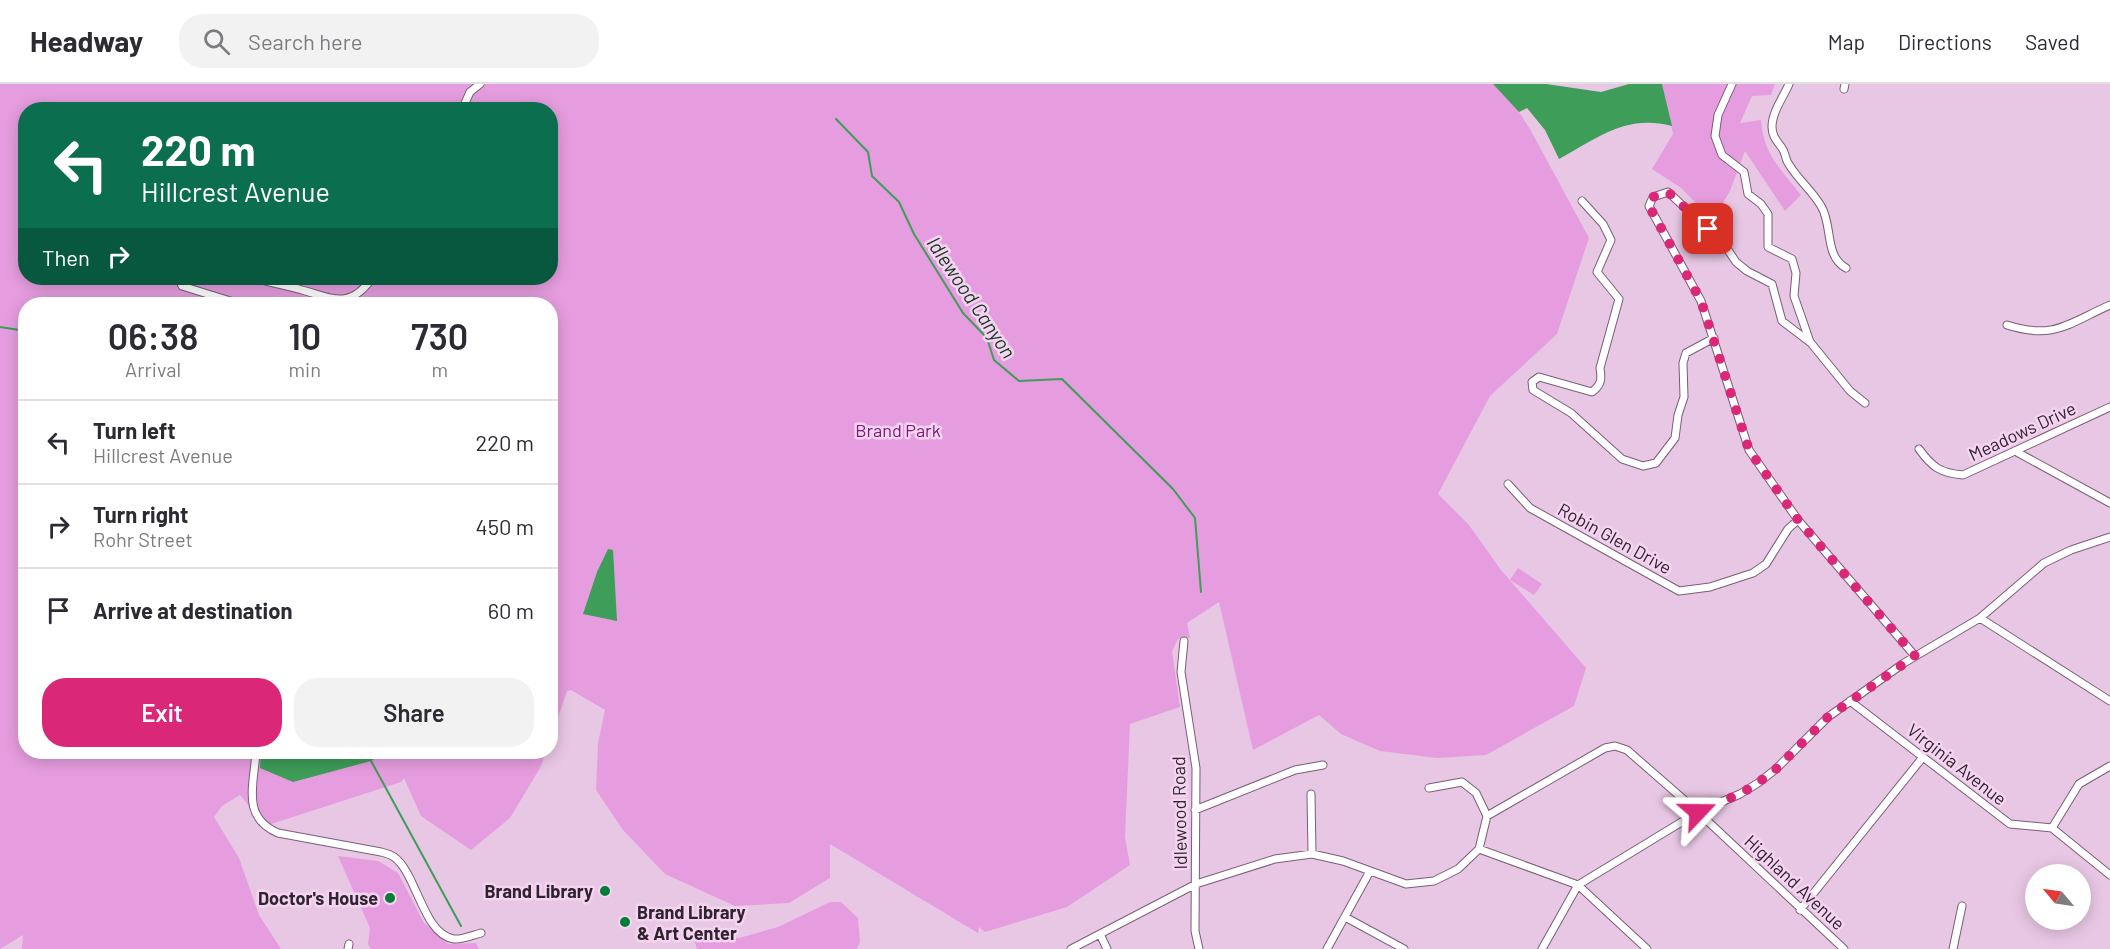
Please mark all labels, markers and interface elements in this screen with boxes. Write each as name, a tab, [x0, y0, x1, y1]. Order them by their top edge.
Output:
search box	[179, 14, 599, 68]
text: Headway	[30, 24, 143, 58]
icon: search	[200, 25, 233, 58]
text: Search here	[248, 28, 362, 54]
text: Map	[1828, 29, 1865, 54]
text: Directions	[1898, 29, 1992, 54]
text: Saved	[2025, 29, 2080, 54]
text: 220 m	[141, 124, 255, 174]
icon: left	[42, 126, 120, 204]
text: Hillcrest Avenue	[141, 175, 330, 207]
pin	[1682, 203, 1733, 254]
icon: arrive	[1691, 212, 1724, 245]
water label: Idlewood Canyon	[922, 232, 1022, 362]
icon: right	[102, 240, 135, 273]
text: Then	[42, 244, 90, 270]
text: 06:38	[108, 314, 198, 357]
text: 10	[288, 314, 321, 357]
text: 730	[411, 314, 468, 357]
text: Arrival	[125, 357, 181, 381]
text: min	[289, 357, 321, 381]
text: m	[431, 357, 448, 381]
street label: Meadows Drive	[1965, 397, 2079, 465]
text: Turn left	[93, 417, 176, 443]
park label: Brand Park	[855, 419, 941, 441]
icon: left	[42, 426, 75, 459]
text: 220 m	[475, 429, 534, 455]
text: Hillcrest Avenue	[93, 443, 233, 467]
street label: Robin Glen Drive	[1554, 498, 1676, 578]
text: Turn right	[93, 501, 188, 527]
icon: right	[42, 510, 75, 543]
text: 450 m	[476, 513, 534, 539]
text: Rohr Street	[93, 527, 193, 551]
icon: arrive	[42, 594, 75, 627]
text: Arrive at destination	[93, 597, 292, 623]
text: 60 m	[488, 597, 534, 623]
button: Exit	[42, 678, 282, 747]
button: Share	[294, 678, 534, 747]
street label: Virginia Avenue	[1903, 718, 2011, 810]
street label: Idlewood Road	[1167, 756, 1191, 870]
position arrow	[1666, 780, 1730, 844]
street label: Highland Avenue	[1740, 830, 1850, 934]
north arrow	[2025, 864, 2091, 930]
map controls	[2025, 864, 2091, 930]
place label: Brand Library	[484, 880, 593, 902]
marker: Brand Library	[598, 884, 612, 898]
place label: Doctor's House	[258, 887, 378, 909]
marker: Doctor's House	[383, 891, 397, 905]
place label: Brand Library & Art Center	[637, 901, 746, 944]
marker: Brand Library & Art Center	[618, 915, 632, 929]

